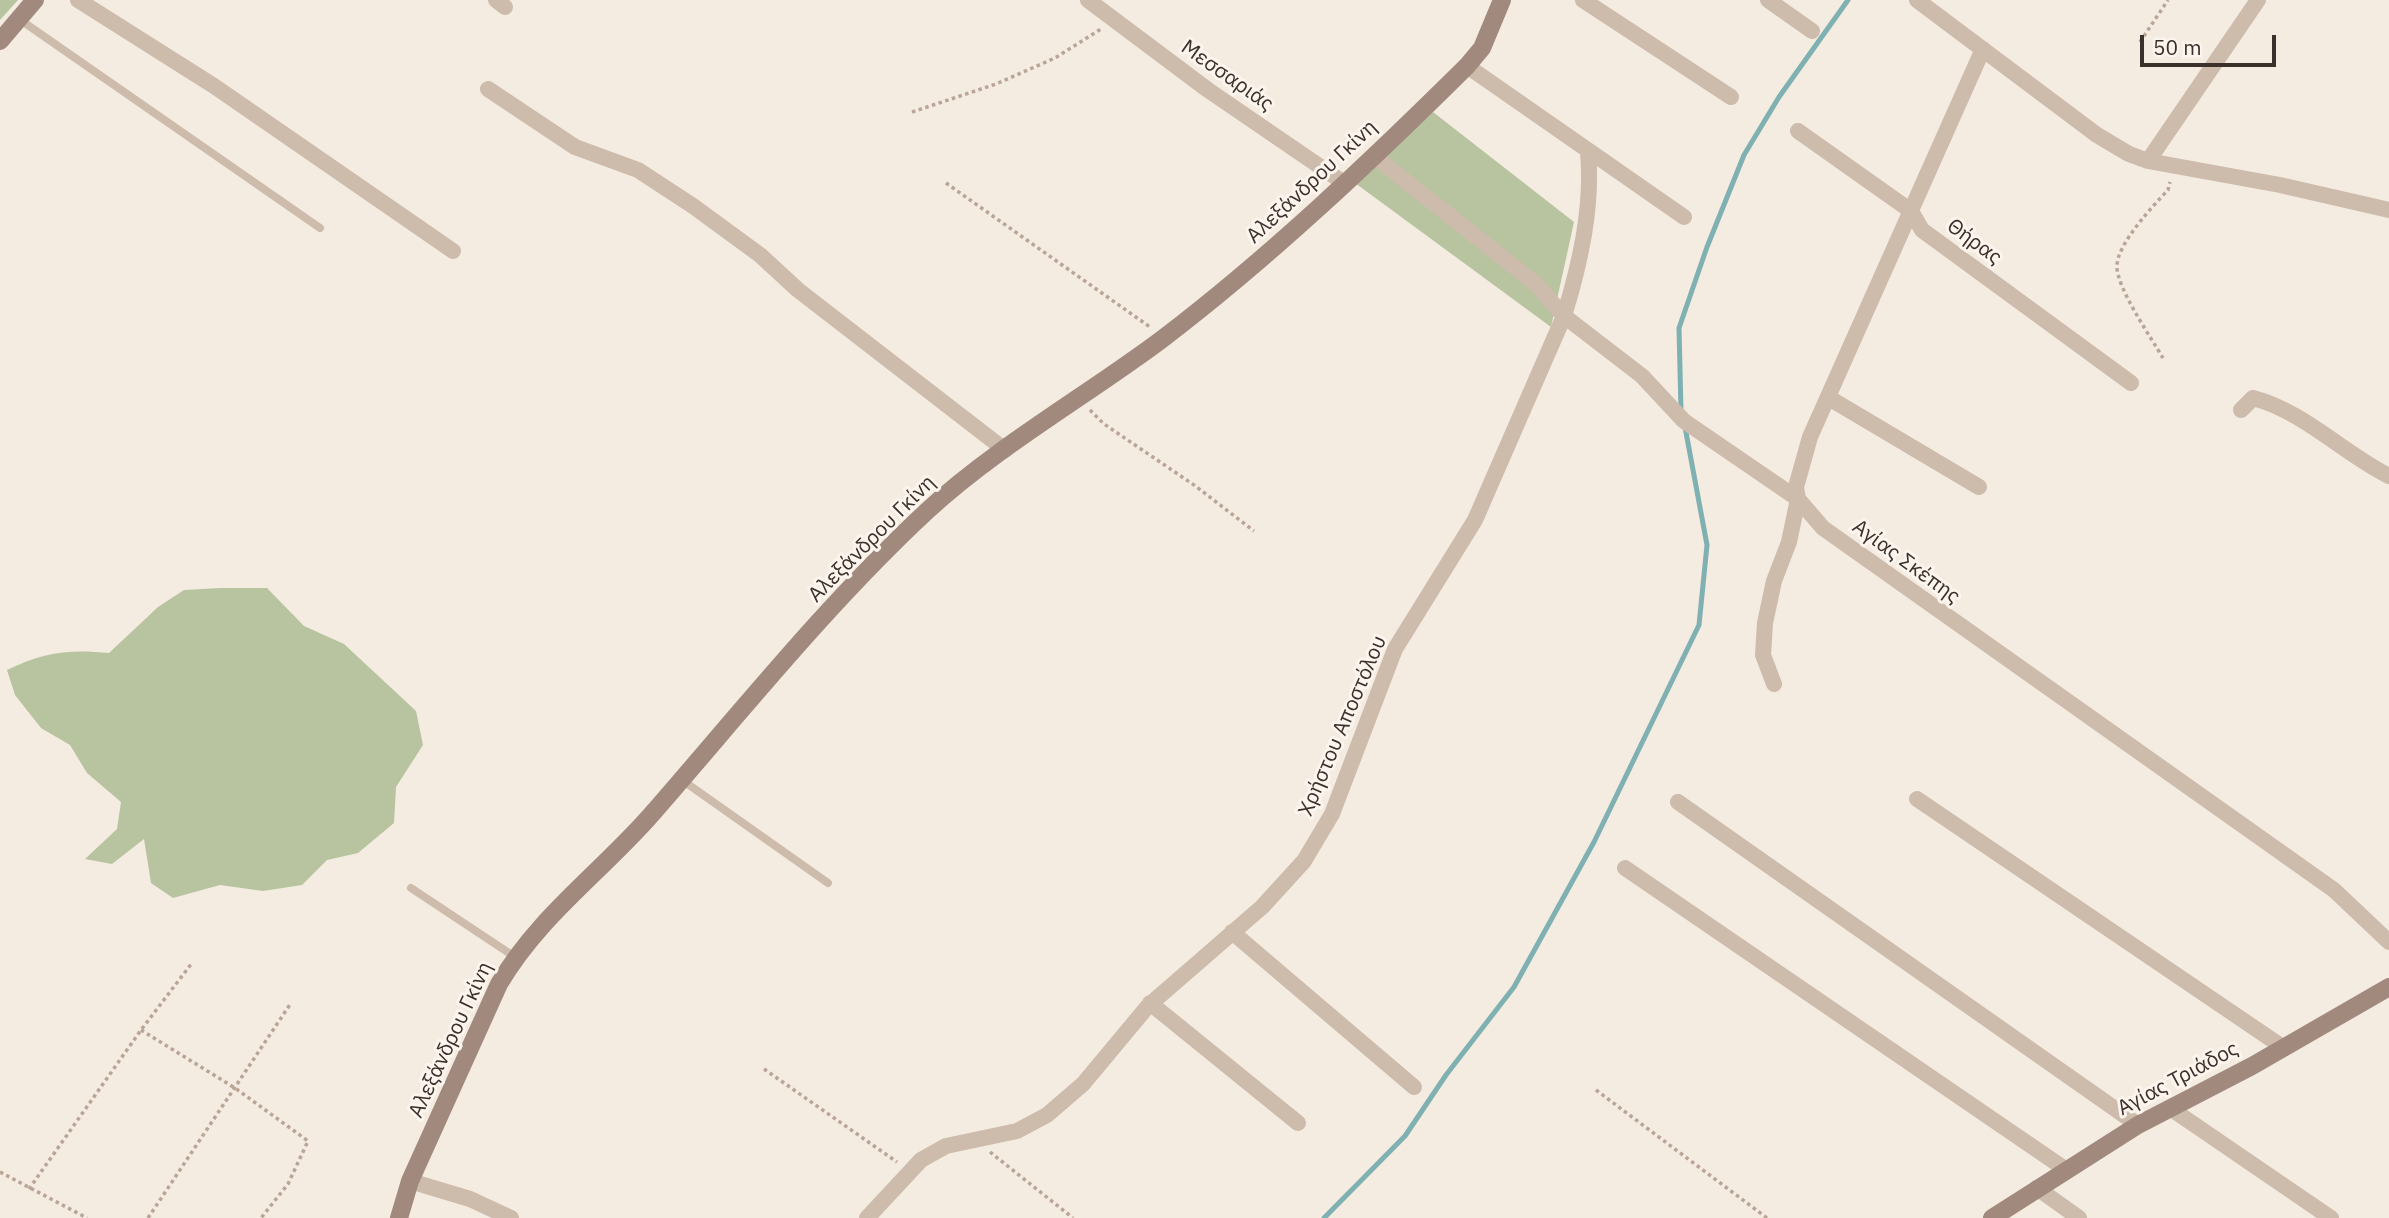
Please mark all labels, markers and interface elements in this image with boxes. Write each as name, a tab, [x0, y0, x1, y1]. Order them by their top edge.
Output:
scale bar	[2144, 21, 2280, 65]
text: 50 m	[2153, 33, 2202, 61]
street label: Μεσσαριάς	[1176, 35, 1278, 117]
street label: Αλεξάνδρου Γκίνη	[1241, 115, 1383, 249]
street label: Θήρας	[1942, 214, 2006, 270]
street label: Αλεξάνδρου Γκίνη	[803, 470, 941, 608]
street label: Αγίας Σκέπης	[1847, 514, 1965, 610]
street label: Χρήστου Αποστόλου	[1294, 632, 1392, 820]
street label: Αλεξάνδρου Γκίνη	[404, 958, 498, 1122]
street label: Αγίας Τριάδος	[2113, 1037, 2243, 1121]

